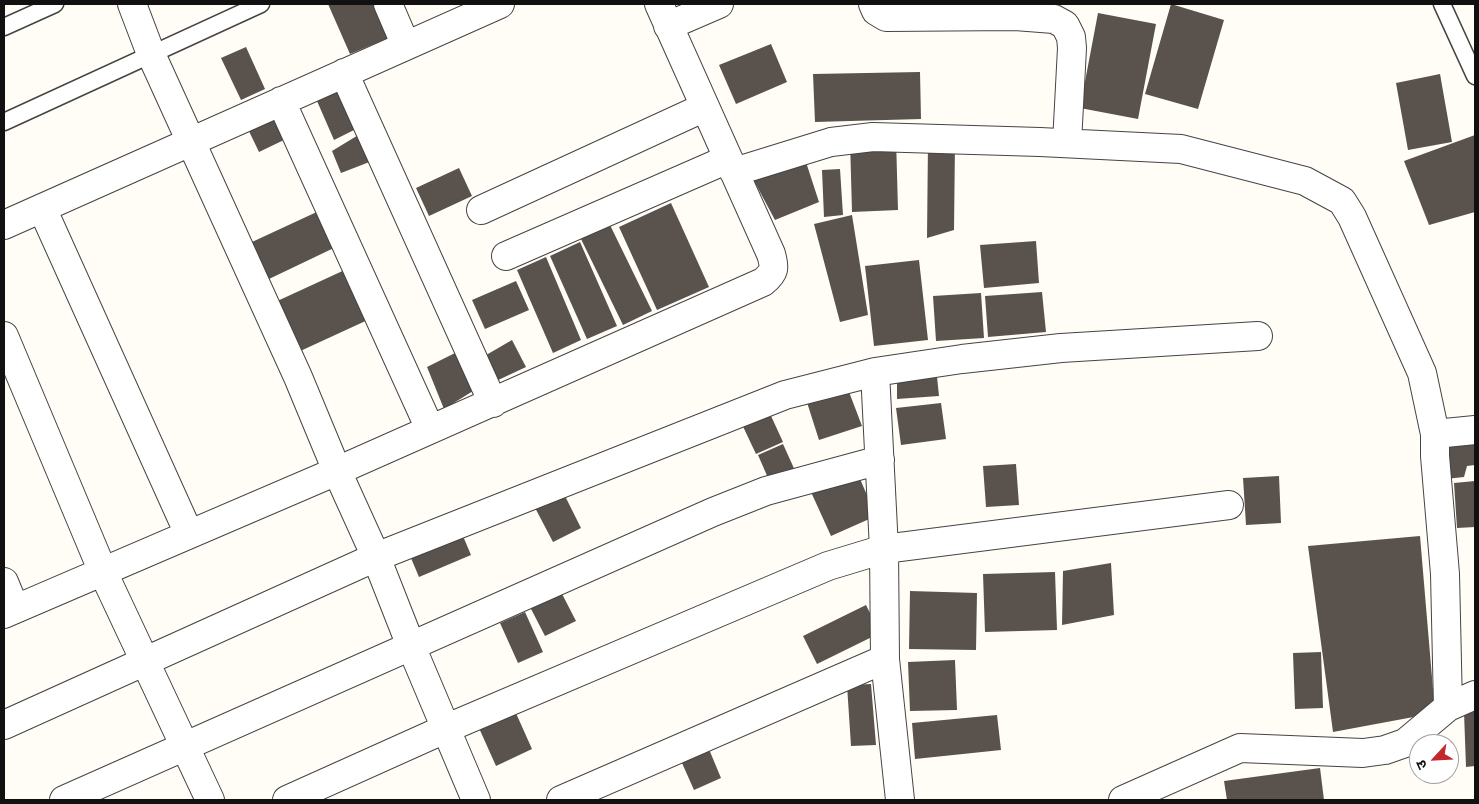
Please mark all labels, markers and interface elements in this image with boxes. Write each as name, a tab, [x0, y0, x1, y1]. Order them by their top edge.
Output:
north arrow	[1409, 734, 1459, 784]
text: उ	[1411, 757, 1432, 773]

